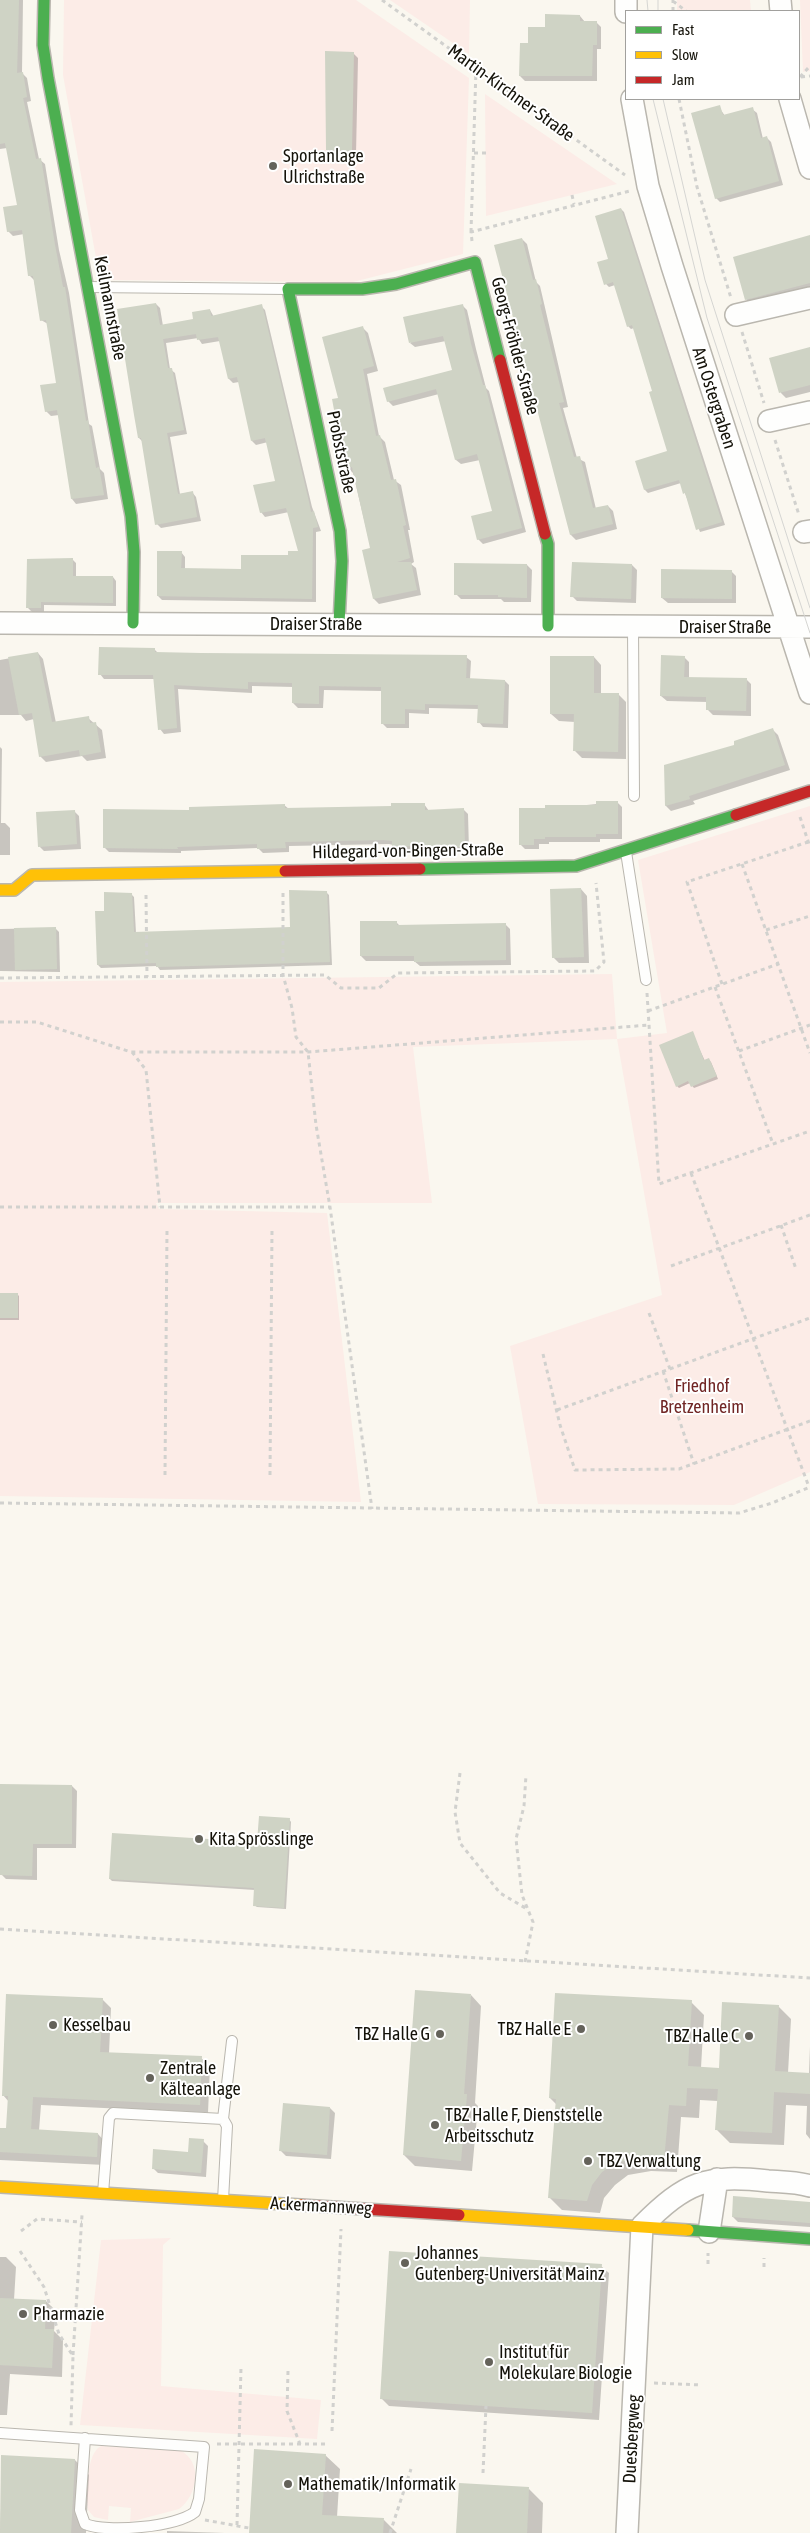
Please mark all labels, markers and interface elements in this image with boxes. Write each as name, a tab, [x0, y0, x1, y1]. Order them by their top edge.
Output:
legend	[625, 10, 800, 100]
text: Fast	[672, 21, 694, 38]
street label: Martin-Kirchner-Straße	[443, 40, 579, 146]
text: Slow	[672, 46, 698, 63]
text: Jam	[672, 71, 695, 88]
place label: Sportanlage Ulrichstraße	[283, 145, 365, 188]
marker: Sportanlage Ulrichstraße	[267, 160, 279, 172]
street label: Keilmannstraße	[89, 254, 131, 362]
street label: Georg-Fröhder-Straße	[486, 275, 544, 417]
street label: Am Ostergraben	[687, 344, 741, 452]
street label: Probststraße	[322, 409, 360, 495]
street label: Draiser Straße	[270, 613, 362, 635]
street label: Draiser Straße	[679, 616, 771, 638]
street label: Hildegard-von-Bingen-Straße	[312, 839, 504, 863]
park label: Friedhof Bretzenheim	[660, 1375, 744, 1418]
place label: Kita Sprösslinge	[209, 1828, 314, 1850]
marker: Kita Sprösslinge	[193, 1833, 205, 1845]
place label: Kesselbau	[63, 2014, 131, 2036]
place label: TBZ Halle E	[498, 2018, 571, 2040]
marker: Kesselbau	[47, 2019, 59, 2031]
place label: TBZ Halle G	[355, 2023, 430, 2045]
marker: TBZ Halle E	[575, 2023, 587, 2035]
place label: TBZ Halle C	[665, 2025, 739, 2047]
marker: TBZ Halle G	[434, 2028, 446, 2040]
marker: TBZ Halle C	[743, 2030, 755, 2042]
place label: Zentrale Kälteanlage	[160, 2057, 241, 2100]
marker: Zentrale Kälteanlage	[144, 2072, 156, 2084]
place label: TBZ Halle F, Dienststelle Arbeitsschutz	[445, 2104, 602, 2146]
marker: TBZ Halle F, Dienststelle Arbeitsschutz	[429, 2119, 441, 2131]
place label: TBZ Verwaltung	[598, 2150, 701, 2172]
marker: TBZ Verwaltung	[582, 2155, 594, 2167]
street label: Ackermannweg	[270, 2193, 372, 2219]
place label: Johannes Gutenberg-Universität Mainz	[415, 2242, 605, 2284]
marker: Johannes Gutenberg-Universität Mainz	[399, 2257, 411, 2269]
place label: Pharmazie	[33, 2303, 104, 2325]
marker: Pharmazie	[17, 2308, 29, 2320]
place label: Institut für Molekulare Biologie	[499, 2341, 632, 2384]
marker: Institut für Molekulare Biologie	[483, 2356, 495, 2368]
street label: Duesbergweg	[619, 2394, 645, 2484]
place label: Mathematik/Informatik	[298, 2473, 456, 2495]
marker: Mathematik/Informatik	[282, 2478, 294, 2490]

